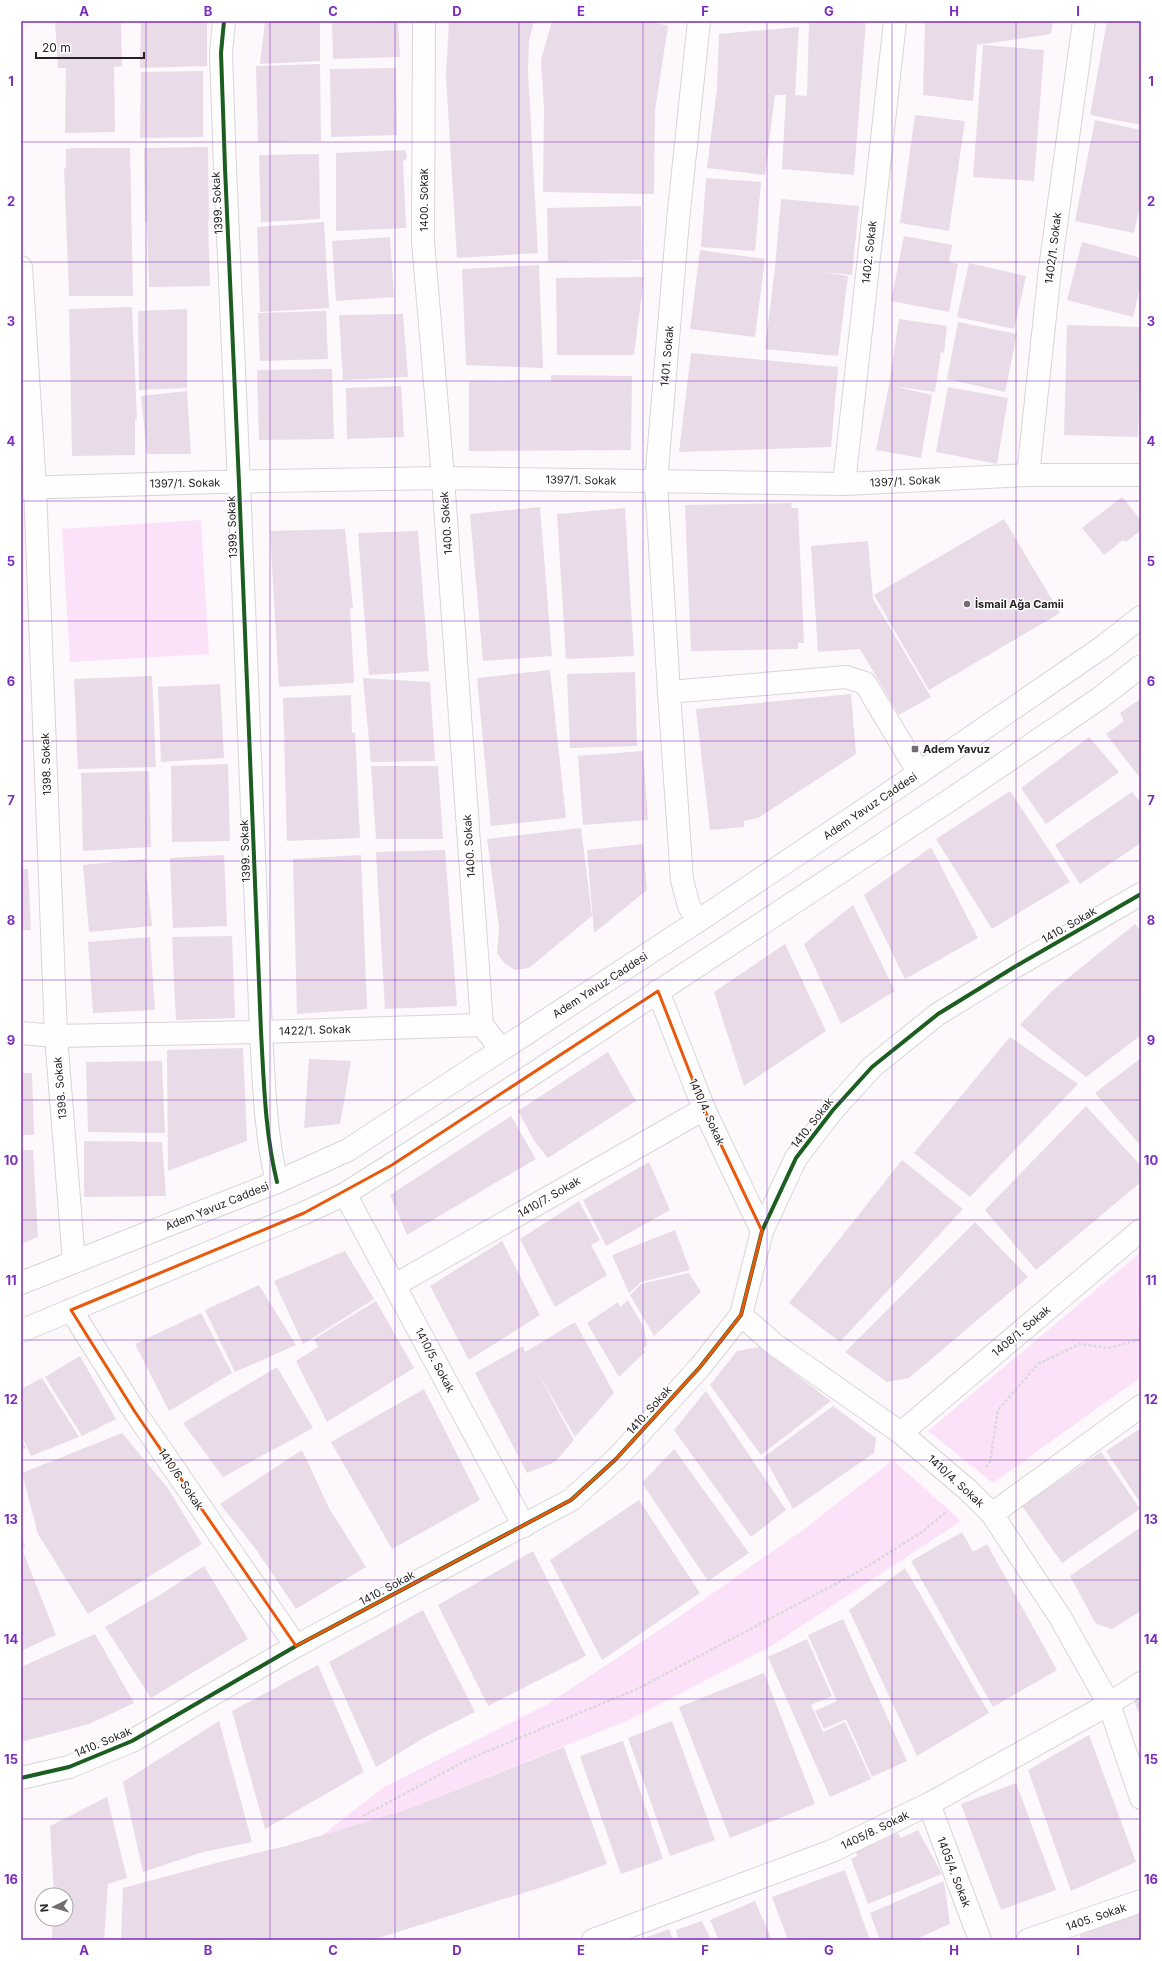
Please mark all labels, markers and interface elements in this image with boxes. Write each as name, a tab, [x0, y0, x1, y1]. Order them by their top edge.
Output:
text: A	[79, 3, 89, 19]
text: B	[204, 3, 213, 19]
text: C	[328, 3, 338, 19]
text: D	[452, 3, 462, 19]
text: E	[577, 3, 585, 19]
text: F	[701, 3, 709, 19]
text: G	[824, 3, 834, 19]
text: H	[949, 3, 959, 19]
text: I	[1076, 3, 1080, 19]
scale bar	[36, 34, 144, 60]
text: 20 m	[42, 40, 71, 55]
text: 1	[8, 73, 14, 89]
text: 1	[1148, 73, 1154, 89]
street label: 1400. Sokak	[417, 168, 431, 232]
street label: 1399. Sokak	[208, 171, 226, 235]
text: 2	[7, 193, 15, 209]
text: 2	[1147, 193, 1155, 209]
street label: 1402/1. Sokak	[1042, 211, 1064, 285]
street label: 1402. Sokak	[859, 220, 879, 284]
text: 3	[7, 313, 15, 329]
text: 3	[1147, 313, 1155, 329]
street label: 1401. Sokak	[657, 325, 677, 387]
text: 4	[7, 433, 16, 449]
text: 4	[1147, 433, 1156, 449]
street label: 1397/1. Sokak	[546, 472, 616, 488]
street label: 1397/1. Sokak	[869, 472, 941, 490]
street label: 1397/1. Sokak	[150, 475, 220, 491]
street label: 1400. Sokak	[437, 491, 455, 555]
street label: 1399. Sokak	[224, 495, 240, 559]
text: 5	[7, 553, 15, 569]
text: 5	[1147, 553, 1155, 569]
place label: İsmail Ağa Camii	[975, 597, 1064, 611]
marker: İsmail Ağa Camii	[962, 599, 972, 609]
text: 6	[7, 673, 15, 689]
text: 6	[1147, 673, 1155, 689]
street label: 1398. Sokak	[38, 732, 54, 796]
place label: Adem Yavuz	[923, 742, 990, 756]
marker: Adem Yavuz	[910, 744, 920, 754]
street label: Adem Yavuz Caddesi	[820, 769, 920, 843]
text: 7	[7, 792, 15, 808]
text: 7	[1147, 792, 1155, 808]
street label: 1400. Sokak	[460, 814, 478, 878]
street label: 1399. Sokak	[237, 819, 253, 883]
street label: 1410. Sokak	[1039, 904, 1099, 946]
text: 8	[7, 912, 15, 928]
text: 8	[1147, 912, 1155, 928]
street label: Adem Yavuz Caddesi	[550, 949, 650, 1021]
street label: 1422/1. Sokak	[279, 1022, 351, 1038]
text: 9	[7, 1032, 15, 1048]
text: 9	[1147, 1032, 1155, 1048]
street label: 1398. Sokak	[50, 1056, 70, 1120]
street label: 1410/4. Sokak	[686, 1076, 728, 1148]
street label: 1410. Sokak	[788, 1095, 836, 1151]
text: 10	[4, 1152, 18, 1168]
text: 10	[1144, 1152, 1158, 1168]
street label: 1410/7. Sokak	[515, 1173, 583, 1221]
street label: Adem Yavuz Caddesi	[163, 1179, 271, 1233]
text: 11	[5, 1272, 17, 1288]
text: 11	[1145, 1272, 1157, 1288]
street label: 1408/1. Sokak	[989, 1303, 1053, 1359]
street label: 1410/5. Sokak	[412, 1325, 458, 1395]
street label: 1410. Sokak	[623, 1383, 675, 1437]
text: 12	[4, 1391, 18, 1407]
text: 12	[1144, 1391, 1158, 1407]
street label: 1410/6. Sokak	[155, 1445, 207, 1513]
street label: 1410/4. Sokak	[925, 1452, 987, 1510]
text: 13	[4, 1511, 18, 1527]
text: 13	[1144, 1511, 1158, 1527]
street label: 1410. Sokak	[357, 1568, 417, 1608]
text: 14	[4, 1631, 18, 1647]
text: 14	[1144, 1631, 1158, 1647]
street label: 1410. Sokak	[72, 1724, 134, 1760]
text: 15	[4, 1751, 18, 1767]
text: 15	[1144, 1751, 1158, 1767]
street label: 1405/8. Sokak	[839, 1808, 911, 1852]
street label: 1405/4. Sokak	[934, 1835, 974, 1909]
text: 16	[4, 1871, 18, 1887]
text: 16	[1144, 1871, 1158, 1887]
north arrow	[34, 1887, 74, 1927]
street label: 1405. Sokak	[1064, 1900, 1128, 1934]
text: N	[37, 1903, 51, 1913]
text: A	[79, 1942, 89, 1958]
text: B	[204, 1942, 213, 1958]
text: C	[328, 1942, 338, 1958]
text: D	[452, 1942, 462, 1958]
text: E	[577, 1942, 585, 1958]
text: F	[701, 1942, 709, 1958]
text: G	[824, 1942, 834, 1958]
text: H	[949, 1942, 959, 1958]
text: I	[1076, 1942, 1080, 1958]

